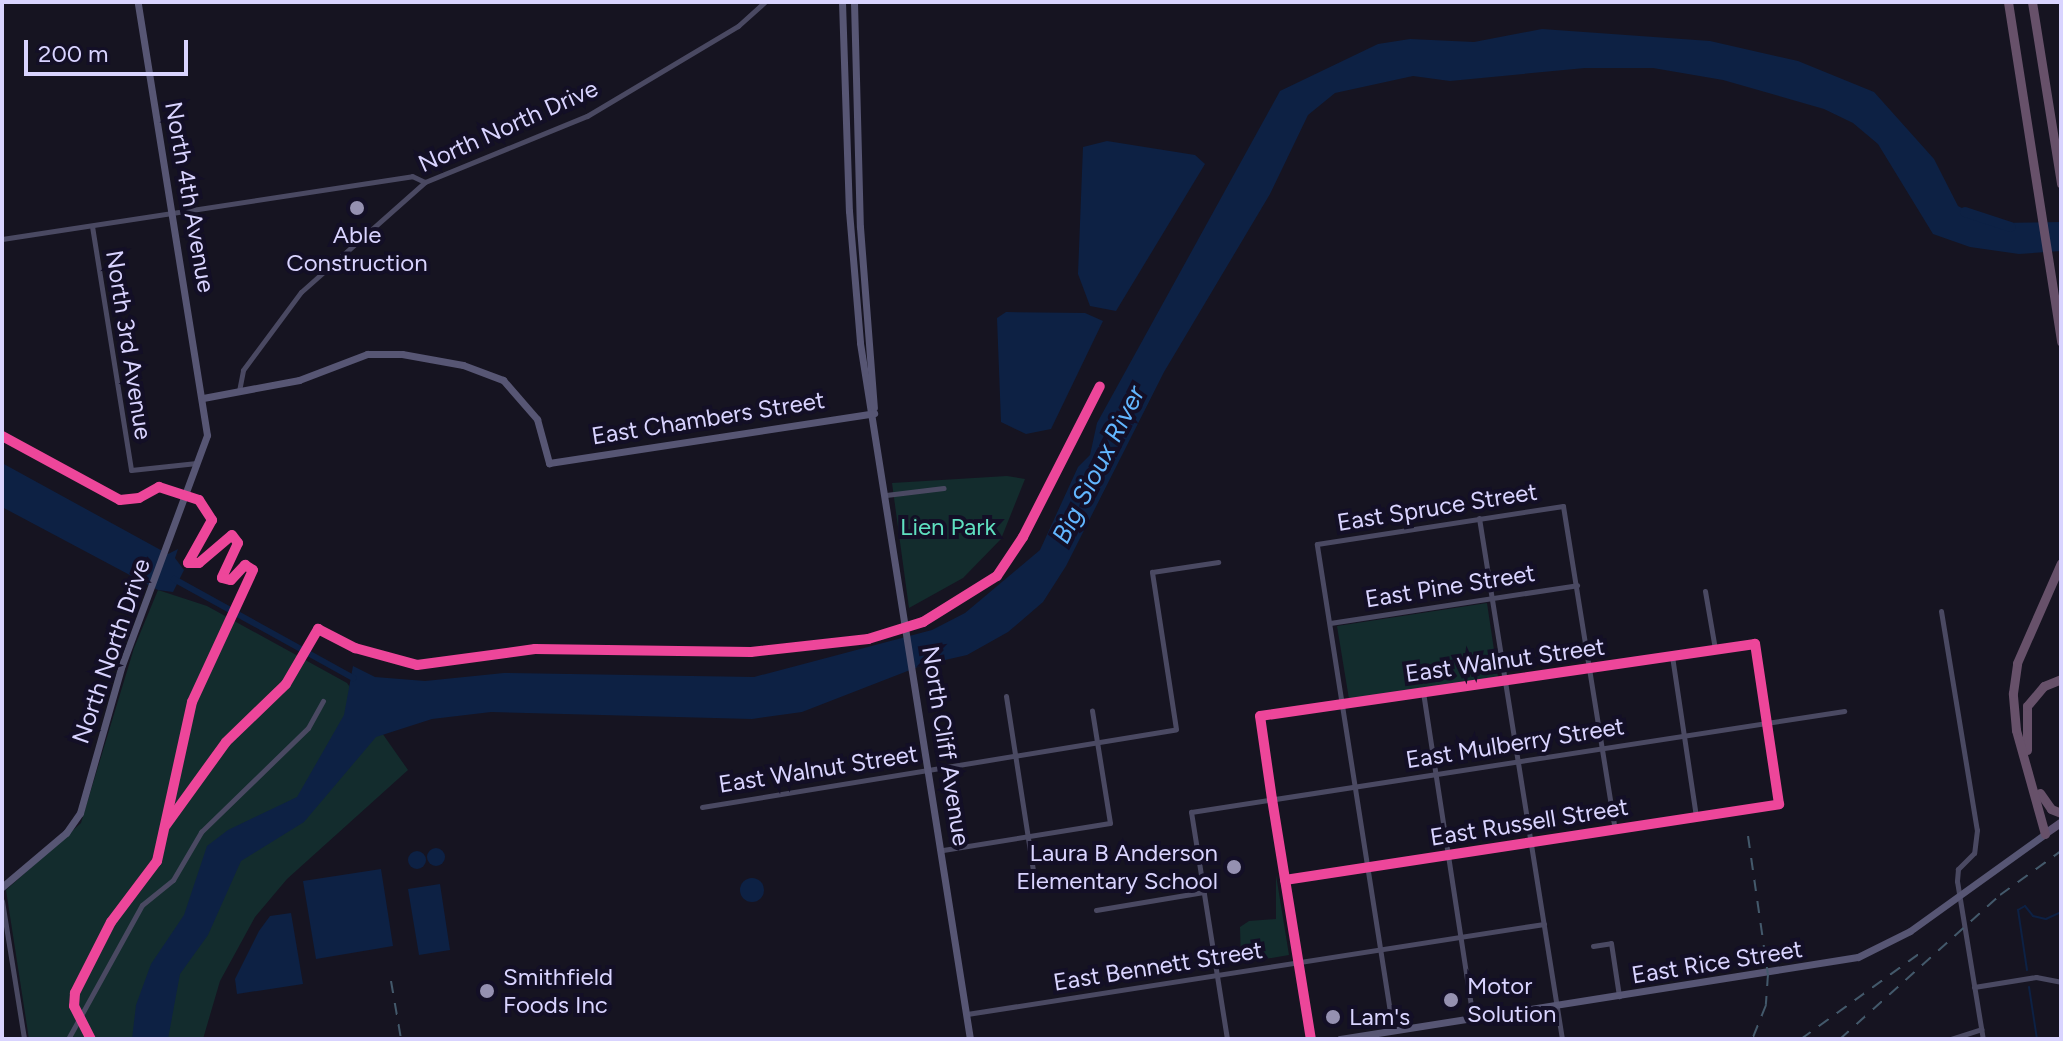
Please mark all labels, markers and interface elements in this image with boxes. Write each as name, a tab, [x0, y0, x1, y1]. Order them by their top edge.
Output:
scale bar	[28, 24, 192, 74]
text: 200 m	[38, 39, 109, 68]
street label: North North Drive	[414, 73, 602, 179]
street label: North 4th Avenue	[159, 99, 221, 295]
marker: Able Construction	[348, 199, 366, 217]
place label: Able Construction	[286, 221, 428, 277]
street label: North 3rd Avenue	[100, 248, 158, 442]
water label: Big Sioux River	[1046, 381, 1152, 549]
street label: East Chambers Street	[589, 385, 827, 451]
street label: East Spruce Street	[1335, 477, 1539, 537]
park label: Lien Park	[900, 513, 996, 541]
street label: North North Drive	[66, 555, 156, 747]
street label: East Pine Street	[1363, 558, 1537, 614]
street label: East Walnut Street	[1403, 632, 1607, 688]
street label: North Cliff Avenue	[916, 644, 976, 848]
street label: East Mulberry Street	[1404, 712, 1626, 774]
street label: East Walnut Street	[716, 739, 920, 799]
street label: East Russell Street	[1428, 792, 1630, 852]
place label: Laura B Anderson Elementary School	[1016, 839, 1218, 895]
marker: Laura B Anderson Elementary School	[1225, 858, 1243, 876]
street label: East Rice Street	[1630, 934, 1804, 990]
street label: East Bennett Street	[1051, 935, 1265, 997]
place label: Smithfield Foods Inc	[503, 963, 613, 1019]
place label: Motor Solution	[1467, 972, 1556, 1028]
marker: Smithfield Foods Inc	[478, 982, 496, 1000]
marker: Motor Solution	[1442, 991, 1460, 1009]
place label: Lam's	[1349, 1003, 1410, 1031]
marker: Lam's	[1324, 1008, 1342, 1026]

